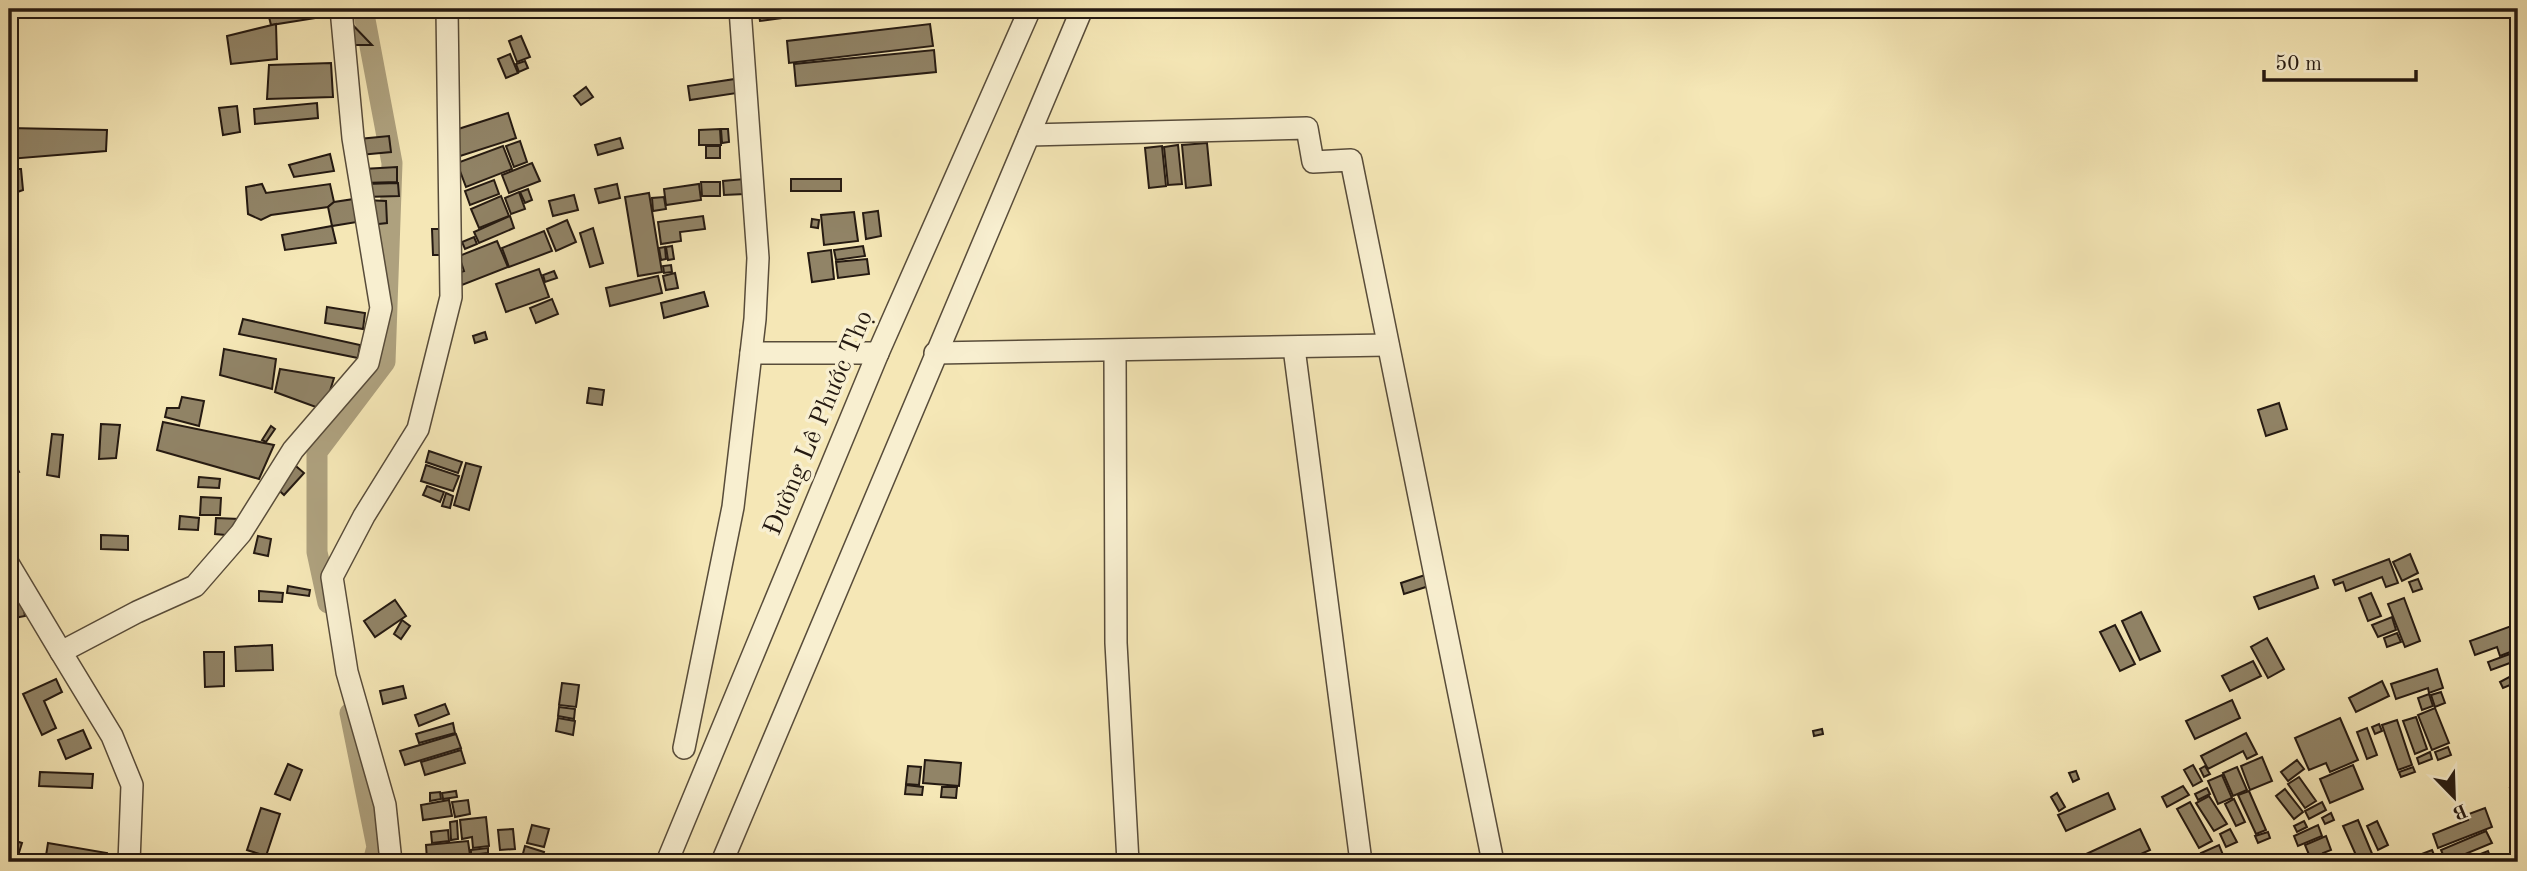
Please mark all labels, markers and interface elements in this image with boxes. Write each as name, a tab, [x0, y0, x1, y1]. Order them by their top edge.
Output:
scale bar	[2264, 38, 2417, 82]
text: 50 m	[2275, 54, 2322, 75]
street label: Đường Lê Phước Thọ	[760, 307, 878, 539]
north arrow	[2418, 762, 2488, 832]
text: B	[2450, 799, 2470, 822]

